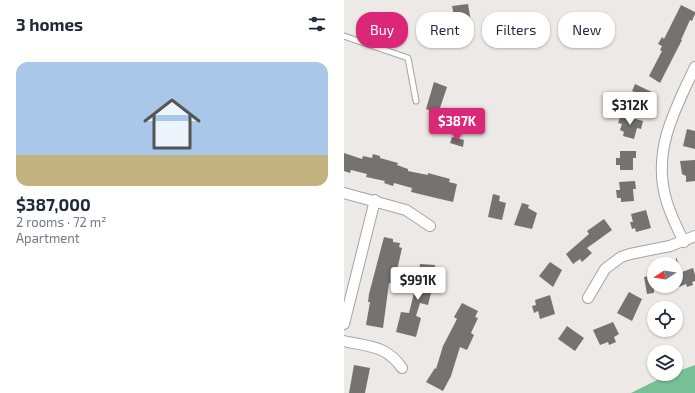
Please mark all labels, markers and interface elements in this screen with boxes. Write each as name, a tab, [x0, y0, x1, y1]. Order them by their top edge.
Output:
chip: Buy	[356, 12, 408, 48]
chip: Rent	[416, 12, 474, 48]
chip: Filters	[482, 12, 550, 48]
chip: New	[558, 12, 615, 48]
icon: filters	[306, 13, 328, 35]
text: 3 homes	[16, 14, 83, 34]
icon: home	[136, 88, 208, 160]
pin: $312K	[602, 92, 658, 126]
text: $312K	[612, 97, 648, 113]
pin: $387K	[429, 108, 485, 142]
text: $387K	[438, 113, 476, 129]
text: $387,000	[16, 194, 91, 214]
text: 2 rooms · 72 m²	[16, 214, 107, 230]
text: Apartment	[16, 230, 80, 246]
north arrow	[647, 257, 683, 293]
map controls	[647, 257, 683, 381]
pin: $991K	[390, 267, 446, 301]
text: $991K	[400, 272, 436, 288]
button: locate	[647, 301, 683, 337]
button: layers	[647, 345, 683, 381]

